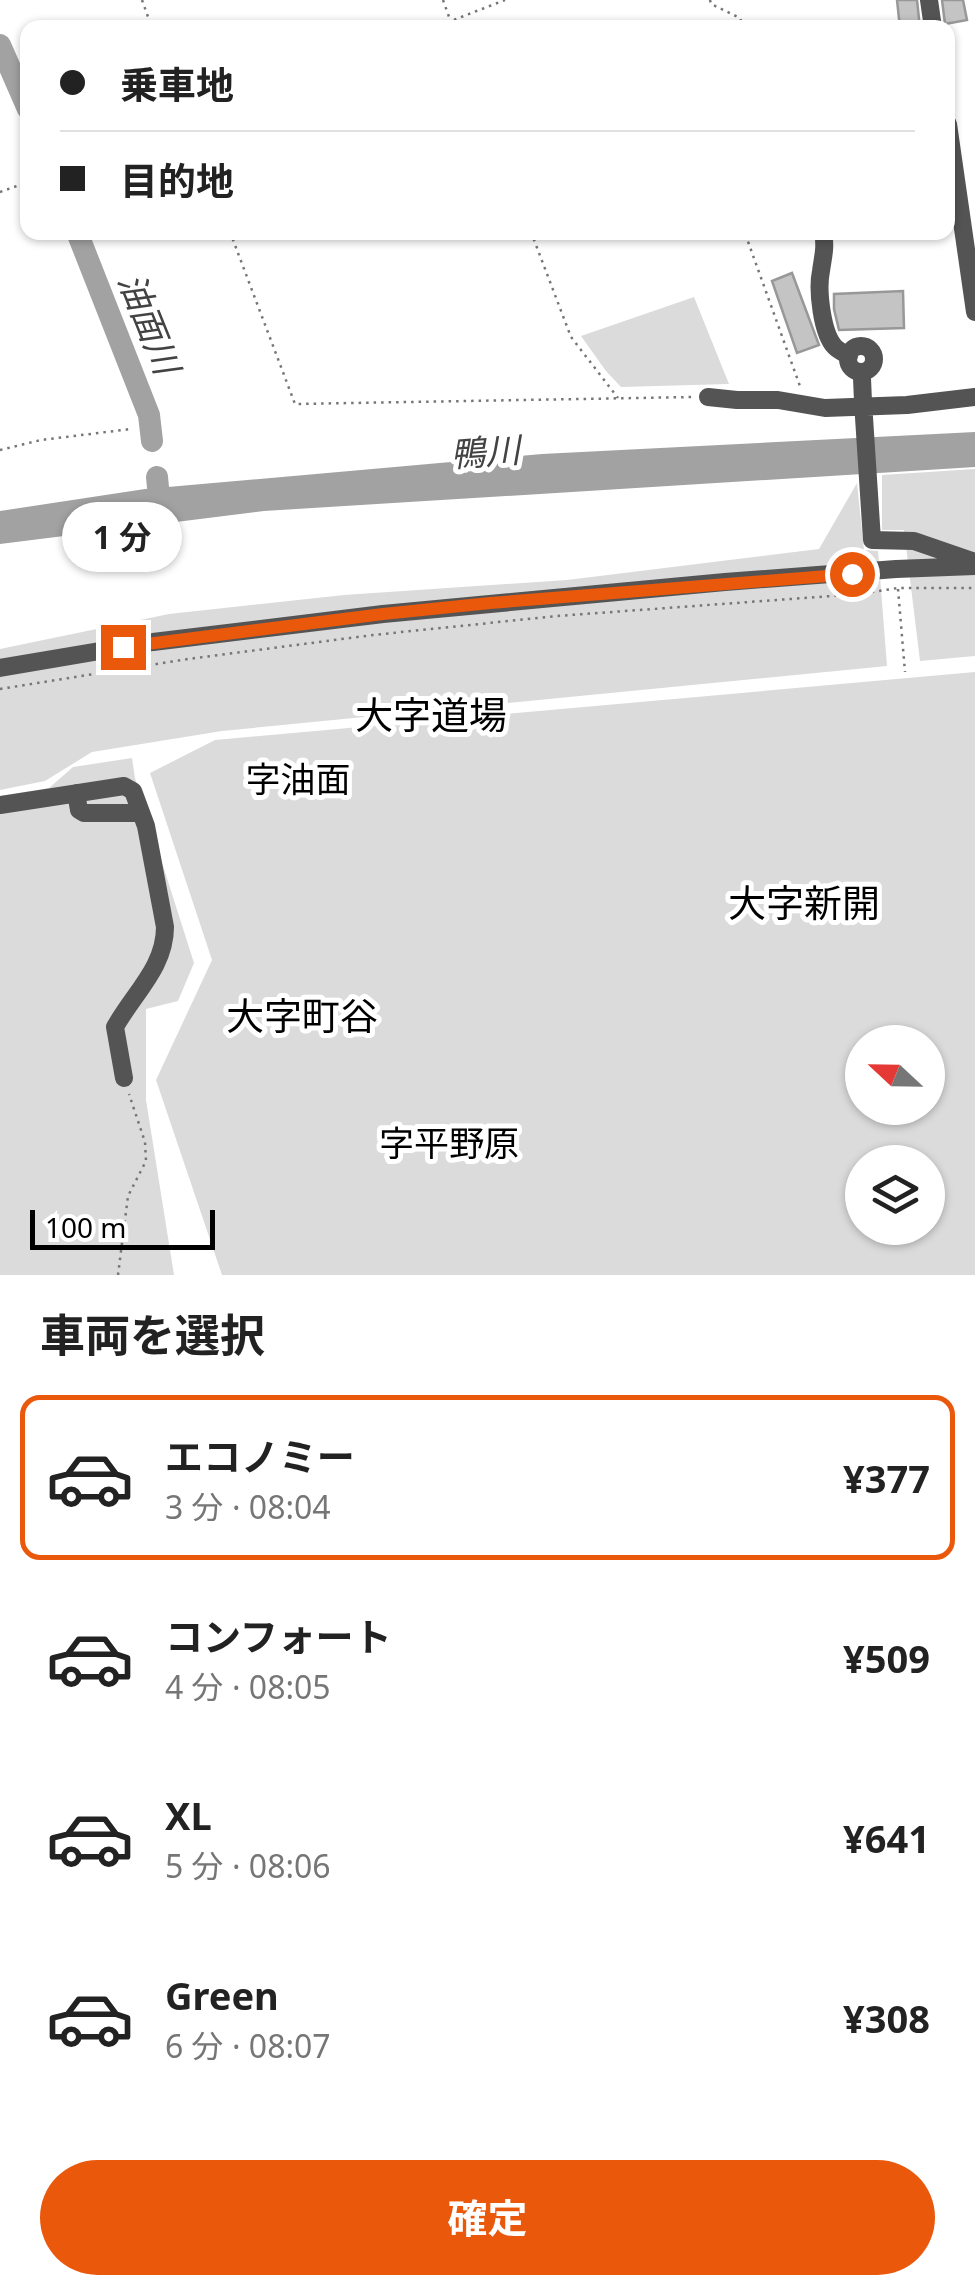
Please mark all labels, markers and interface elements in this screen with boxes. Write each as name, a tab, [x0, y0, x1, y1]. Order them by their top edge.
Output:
text: 乗車地	[120, 58, 234, 110]
text: 目的地	[120, 154, 234, 206]
water label: 油面川	[109, 266, 193, 384]
water label: 鴨川	[448, 425, 526, 477]
callout: 1 分	[63, 502, 183, 572]
text: 1 分	[93, 515, 151, 558]
route start	[830, 552, 875, 597]
route end	[101, 625, 146, 670]
district label: 大字道場	[355, 688, 507, 740]
district label: 字油面	[245, 755, 351, 802]
district label: 大字新開	[728, 876, 880, 928]
district label: 大字町谷	[226, 989, 378, 1041]
north arrow	[845, 1025, 945, 1125]
map controls	[845, 1025, 945, 1245]
district label: 字平野原	[379, 1119, 519, 1166]
button: layers	[845, 1145, 945, 1245]
scale bar	[30, 1205, 215, 1250]
text: 100 m	[45, 1208, 127, 1246]
text: 車両を選択	[40, 1304, 265, 1365]
text: エコノミー	[165, 1430, 355, 1482]
icon: car	[45, 1433, 135, 1523]
text: ¥377	[843, 1452, 930, 1504]
text: 3 分 · 08:04	[165, 1485, 331, 1528]
text: コンフォート	[165, 1610, 392, 1662]
icon: car	[45, 1613, 135, 1703]
text: ¥509	[843, 1632, 930, 1684]
text: 4 分 · 08:05	[165, 1665, 331, 1708]
text: XL	[165, 1789, 212, 1841]
icon: car	[45, 1793, 135, 1883]
text: ¥641	[843, 1812, 930, 1864]
text: 5 分 · 08:06	[165, 1844, 331, 1887]
text: Green	[165, 1969, 279, 2021]
icon: car	[45, 1973, 135, 2063]
text: ¥308	[843, 1992, 930, 2044]
text: 6 分 · 08:07	[165, 2024, 331, 2067]
button: 確定	[40, 2160, 935, 2275]

